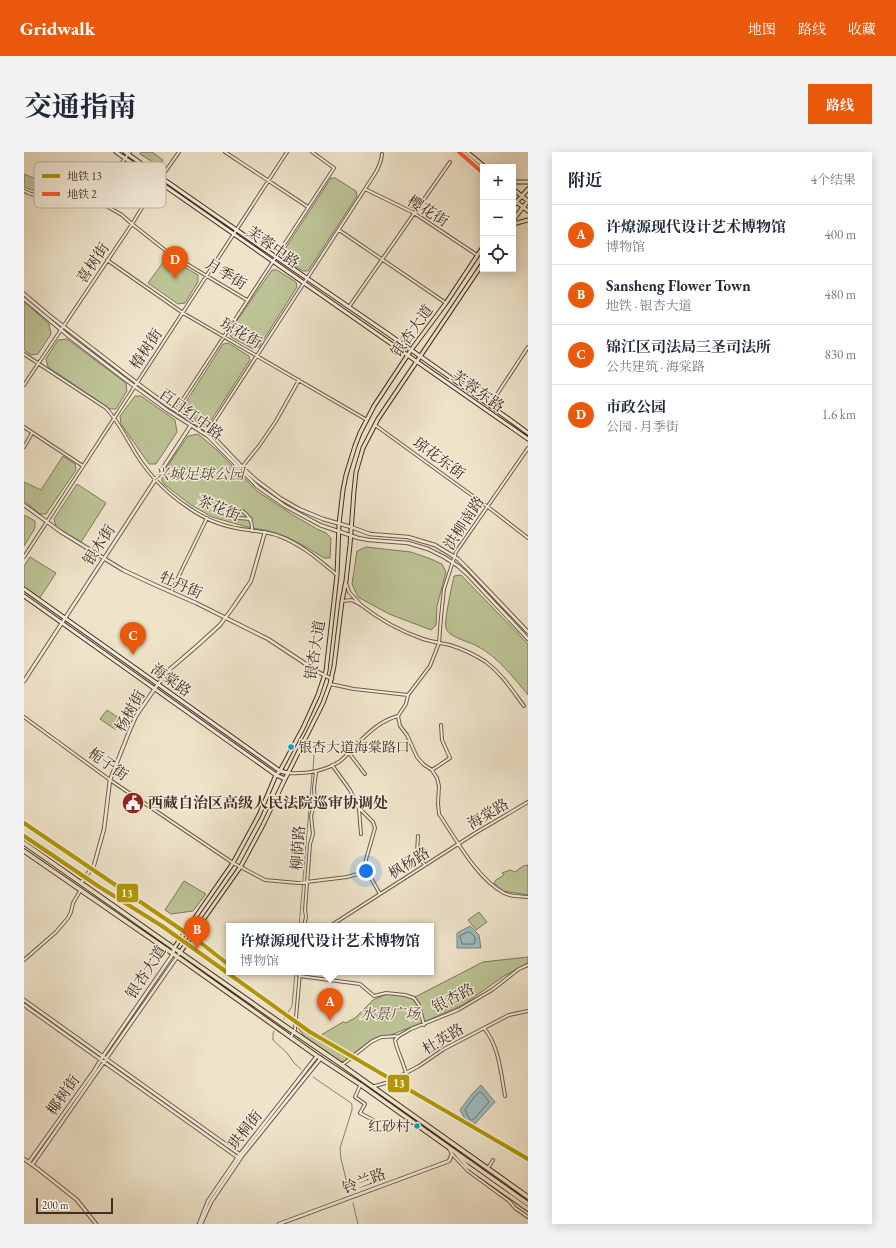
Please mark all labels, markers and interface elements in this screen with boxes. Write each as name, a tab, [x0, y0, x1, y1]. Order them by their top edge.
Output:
text: Gridwalk	[20, 16, 95, 41]
text: 地图	[748, 20, 776, 38]
text: 路线	[798, 20, 826, 38]
text: 收藏	[848, 20, 876, 38]
button: 路线	[808, 84, 872, 124]
text: 交通指南	[24, 88, 136, 124]
legend	[34, 162, 166, 208]
map controls	[480, 164, 516, 272]
button: +	[480, 164, 516, 200]
text: 地铁 13	[67, 169, 102, 183]
text: 附近	[568, 169, 602, 191]
text: 4个结果	[811, 171, 856, 188]
text: 地铁 2	[67, 187, 97, 201]
street label: 樱花街	[404, 191, 452, 230]
button: −	[480, 200, 516, 236]
text: 许燎源现代设计艺术博物馆	[606, 217, 786, 236]
street label: 芙蓉中路	[243, 222, 303, 272]
text: A	[576, 226, 586, 243]
text: 400 m	[825, 226, 856, 243]
button: locate	[480, 236, 516, 272]
text: 博物馆	[606, 238, 645, 255]
street label: 喜树街	[72, 239, 113, 287]
pin: D	[162, 246, 188, 279]
street label: 月季街	[202, 254, 250, 293]
text: Sansheng Flower Town	[606, 276, 751, 295]
text: B	[577, 286, 585, 303]
text: 480 m	[825, 286, 856, 303]
text: 地铁 · 银杏大道	[606, 297, 692, 314]
street label: 银杏大道	[386, 301, 437, 361]
street label: 琼花街	[217, 313, 265, 352]
street label: 椿树街	[125, 325, 166, 373]
text: 锦江区司法局三圣司法所	[606, 337, 771, 356]
text: C	[576, 346, 586, 363]
text: 830 m	[825, 346, 856, 363]
text: 公共建筑 · 海棠路	[606, 358, 705, 375]
street label: 芙蓉东路	[448, 366, 508, 416]
street label: 百日红中路	[155, 384, 227, 443]
text: 市政公园	[606, 397, 666, 416]
text: D	[576, 406, 586, 423]
text: 1.6 km	[822, 406, 856, 423]
text: 公园 · 月季街	[606, 418, 679, 435]
street label: 琼花东街	[409, 432, 469, 483]
park label: 兴城足球公园	[154, 464, 246, 483]
street label: 茶花街	[195, 490, 244, 525]
street label: 洪柳南路	[439, 492, 488, 553]
street label: 银木街	[78, 521, 119, 569]
street label: 牡丹街	[157, 567, 206, 602]
street label: 银杏大道	[300, 619, 329, 681]
pin: C	[120, 622, 146, 655]
street label: 海棠路	[147, 659, 195, 700]
street label: 杨树街	[110, 686, 149, 735]
place label: 银杏大道海棠路口	[298, 738, 410, 756]
marker: 银杏大道海棠路口	[286, 742, 296, 752]
street label: 栀子街	[84, 743, 132, 784]
public building icon: 西藏自治区高级人民法院巡审协调处	[120, 790, 146, 816]
place label: 西藏自治区高级人民法院巡审协调处	[148, 793, 388, 812]
street label: 海棠路	[464, 794, 512, 833]
street label: 柳荫路	[286, 825, 309, 871]
street label: 枫杨路	[385, 843, 433, 883]
your location	[356, 861, 376, 881]
line badge: 13	[116, 883, 139, 903]
text: 13	[121, 886, 133, 900]
pin: B	[184, 916, 210, 949]
popup	[226, 923, 434, 975]
text: 许燎源现代设计艺术博物馆	[240, 931, 420, 950]
street label: 银杏大道	[121, 941, 170, 1002]
text: 博物馆	[240, 952, 279, 969]
street label: 银杏路	[428, 979, 477, 1016]
pin: A	[317, 988, 343, 1021]
park label: 水景广场	[360, 1004, 422, 1023]
street label: 杜英路	[419, 1019, 467, 1058]
street label: 椰树街	[42, 1071, 83, 1119]
line badge: 13	[387, 1074, 410, 1093]
text: 13	[393, 1076, 405, 1090]
street label: 珙桐街	[223, 1106, 266, 1153]
place label: 红砂村	[368, 1117, 410, 1135]
marker: 红砂村	[412, 1121, 422, 1131]
street label: 铃兰路	[339, 1164, 388, 1197]
scale bar	[36, 1196, 113, 1215]
text: 200 m	[42, 1198, 69, 1212]

